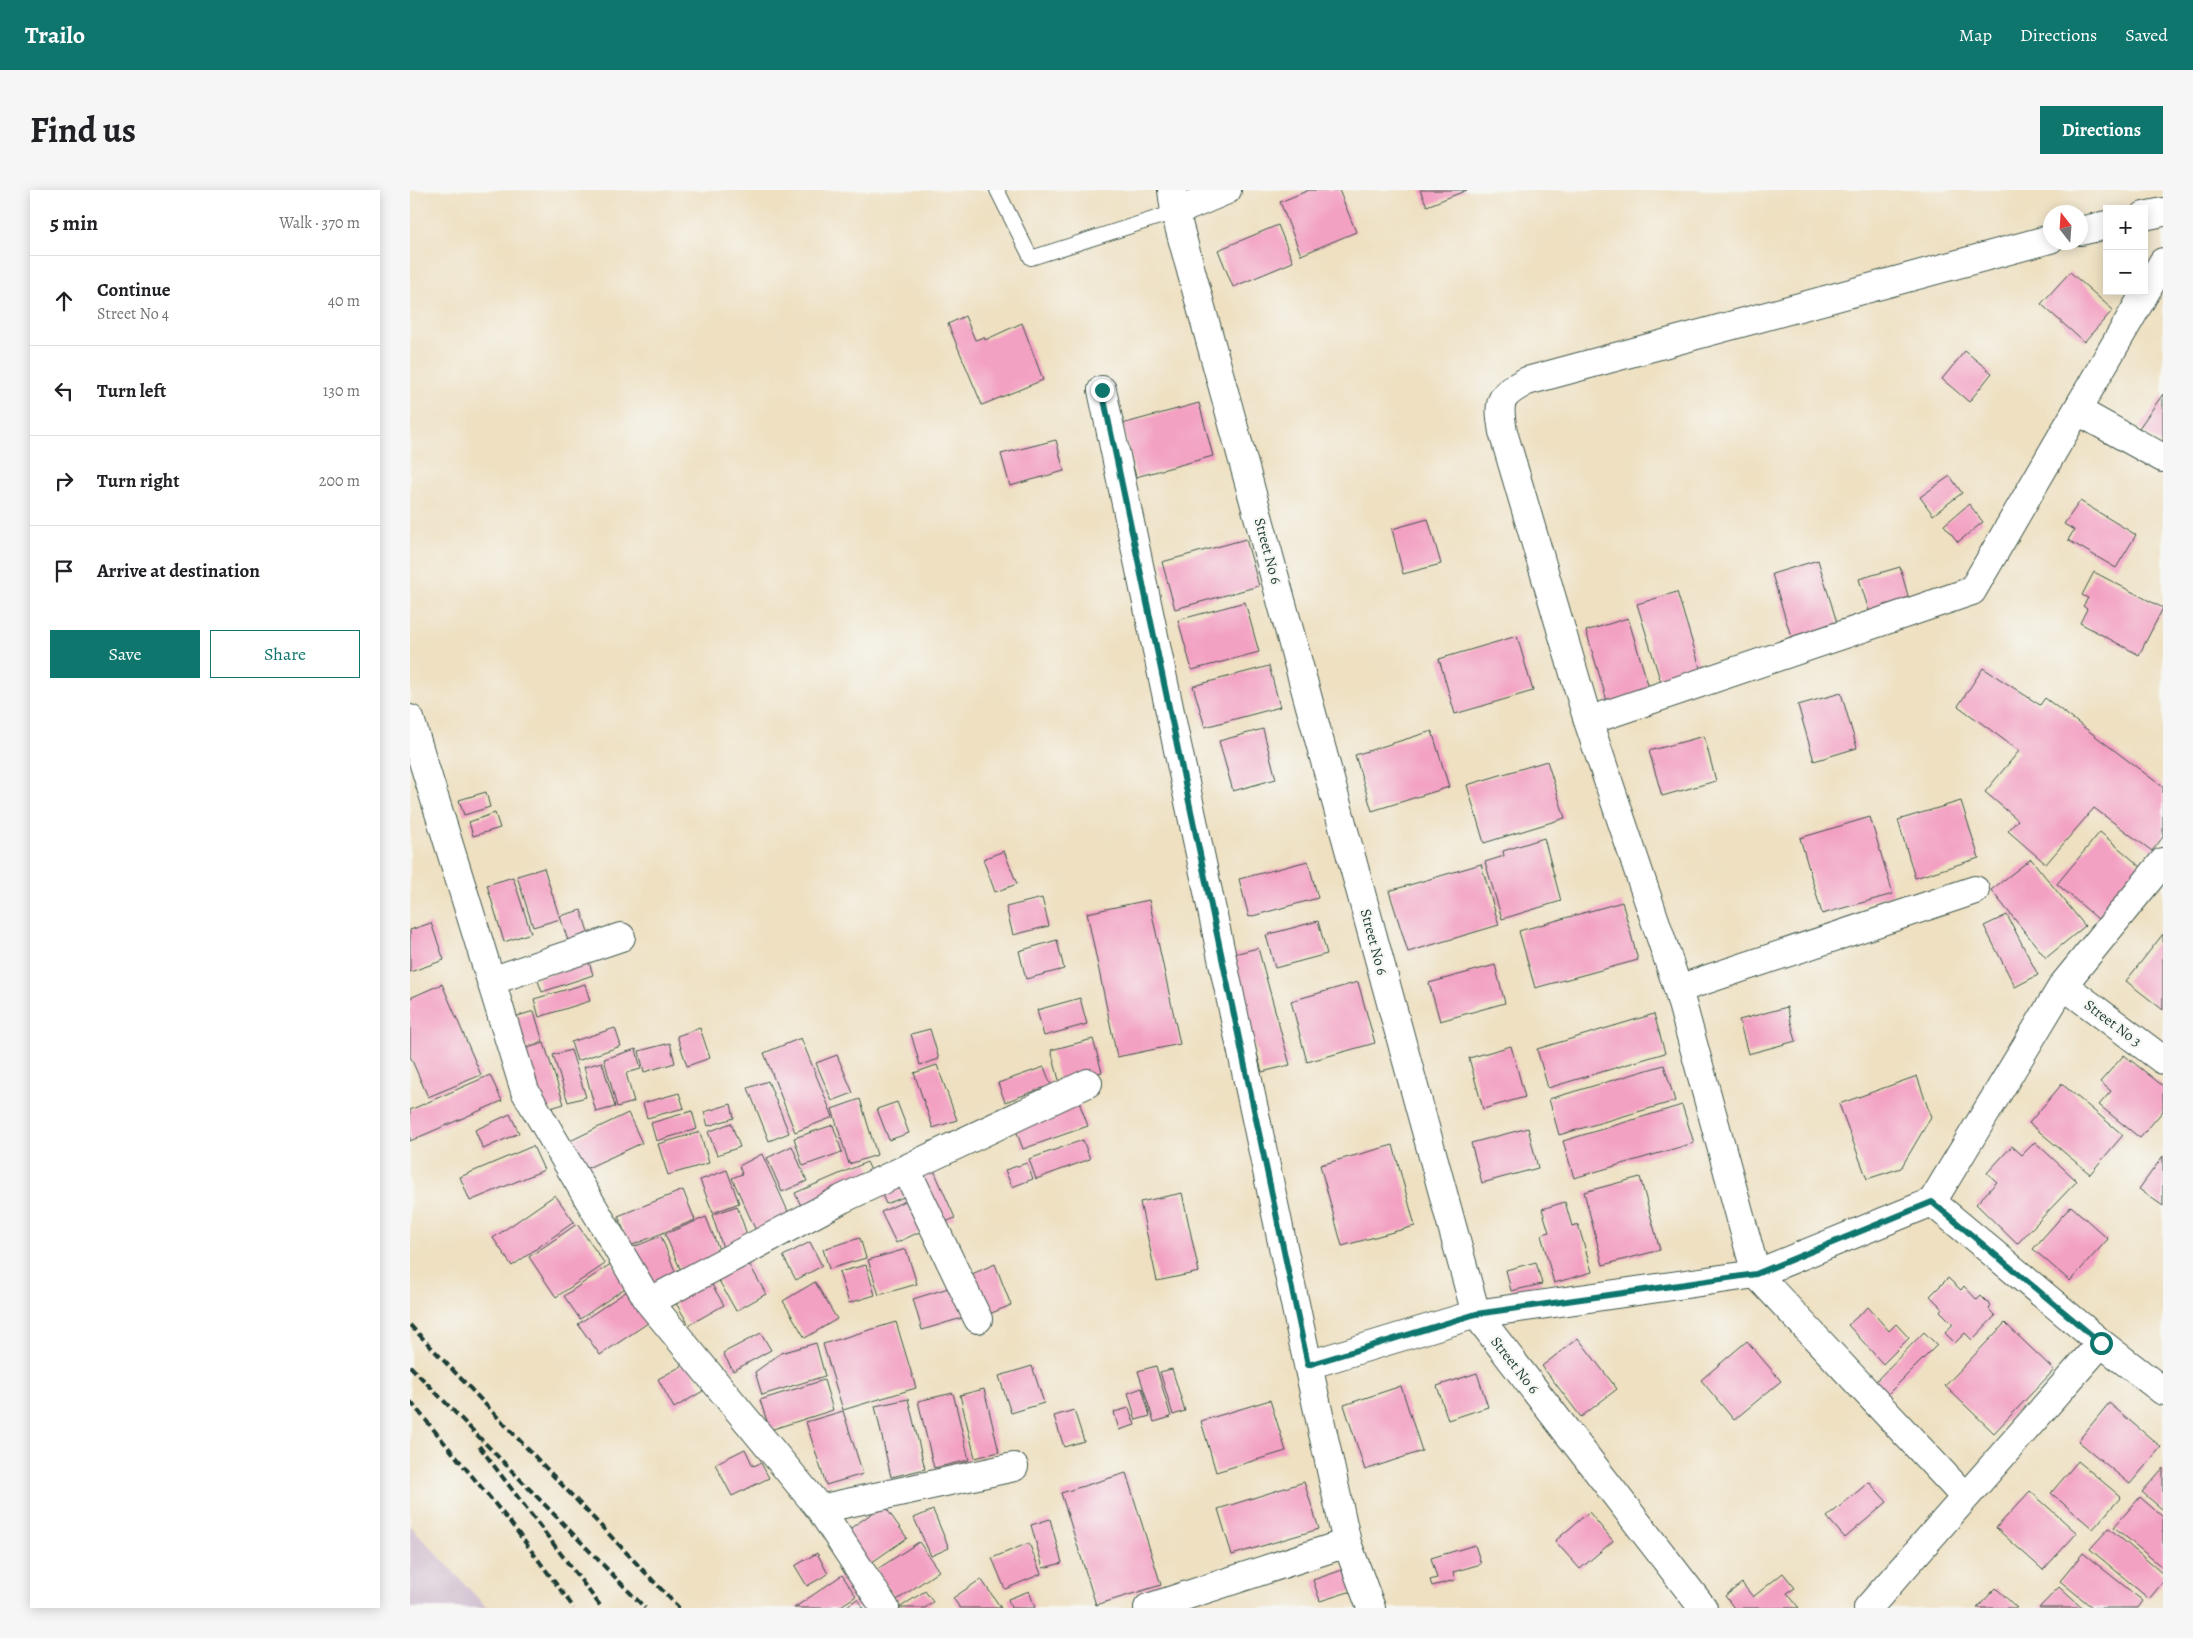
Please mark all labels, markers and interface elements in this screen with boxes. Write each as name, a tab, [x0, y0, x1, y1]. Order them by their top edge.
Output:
text: Trailo	[25, 19, 85, 51]
text: Map	[1959, 23, 1992, 47]
text: Directions	[2020, 23, 2097, 47]
text: Saved	[2125, 23, 2168, 47]
text: Find us	[30, 106, 136, 154]
button: Directions	[2040, 106, 2163, 154]
north arrow	[2043, 205, 2088, 250]
map controls	[2103, 205, 2148, 295]
button: +	[2103, 205, 2148, 250]
text: 5 min	[50, 209, 98, 237]
text: Walk · 370 m	[279, 212, 360, 234]
button: −	[2103, 250, 2148, 295]
text: Continue	[97, 277, 171, 303]
icon: ahead	[50, 287, 78, 315]
text: 40 m	[328, 290, 360, 312]
text: Street No 4	[97, 303, 169, 325]
icon: left	[50, 377, 78, 405]
text: Turn left	[97, 378, 166, 404]
route end	[1091, 379, 1114, 402]
text: 130 m	[323, 380, 360, 402]
icon: right	[50, 467, 78, 495]
text: Turn right	[97, 468, 179, 494]
text: 200 m	[319, 470, 360, 492]
street label: Street No 6	[1250, 516, 1286, 586]
icon: arrive	[50, 557, 78, 585]
text: Arrive at destination	[97, 558, 260, 584]
button: Save	[50, 630, 200, 678]
button: Share	[210, 630, 360, 678]
street label: Street No 6	[1356, 907, 1392, 977]
street label: Street No 3	[2080, 995, 2146, 1051]
street label: Street No 6	[1486, 1332, 1544, 1398]
route start	[2090, 1332, 2113, 1355]

